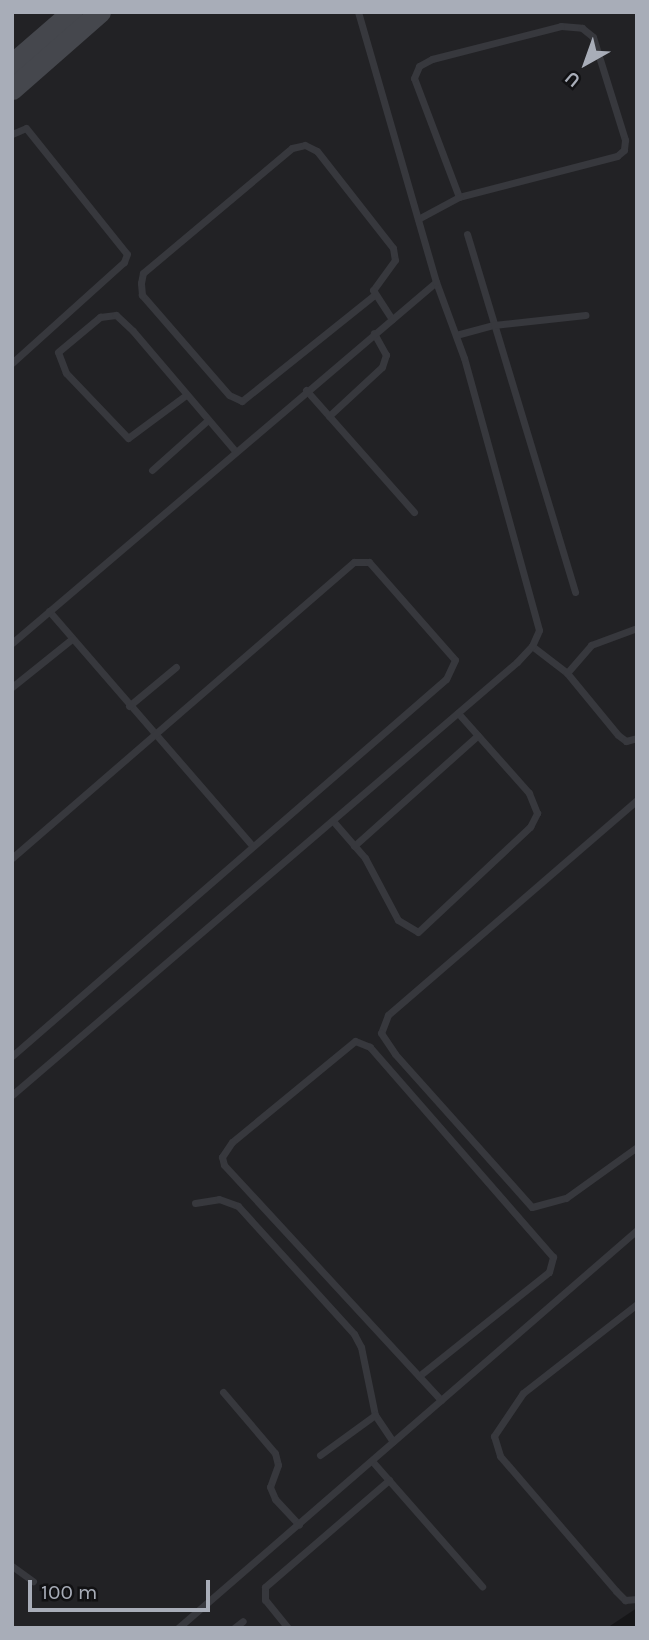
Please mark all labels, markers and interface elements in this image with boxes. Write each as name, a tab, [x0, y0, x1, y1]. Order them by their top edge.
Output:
north arrow	[551, 28, 621, 98]
text: U	[560, 66, 585, 92]
scale bar	[32, 1566, 214, 1610]
text: 100 m	[41, 1580, 98, 1604]

